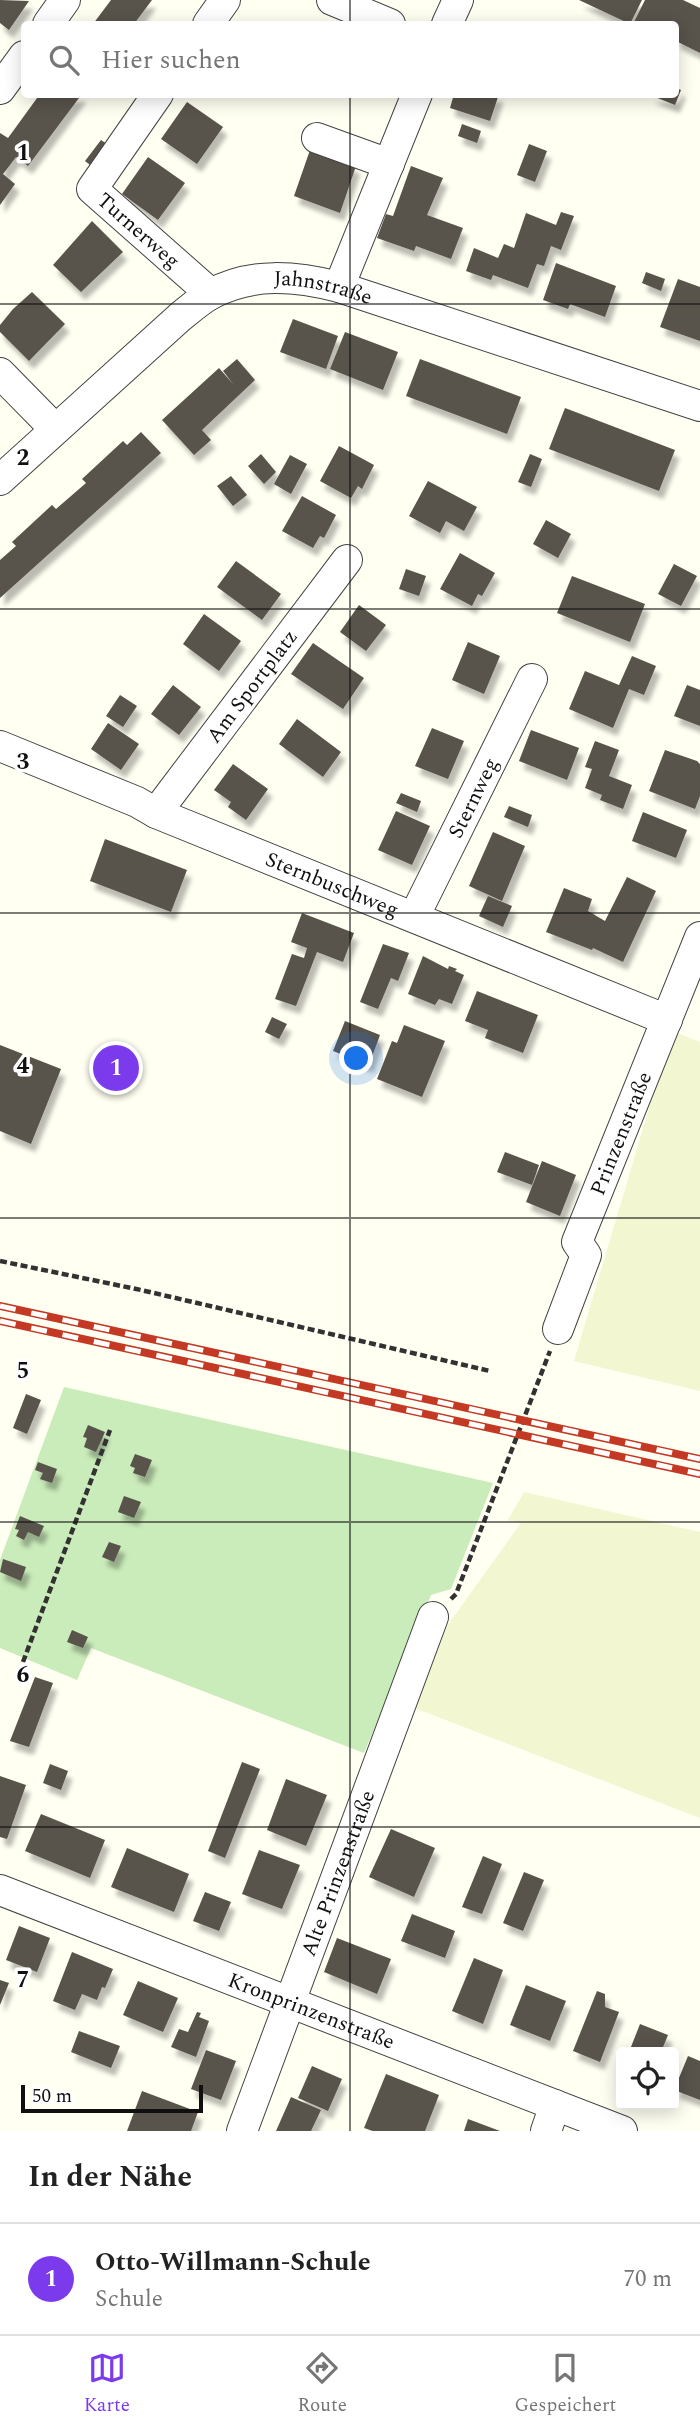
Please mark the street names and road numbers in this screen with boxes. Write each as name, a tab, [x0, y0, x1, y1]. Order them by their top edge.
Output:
street label: Turnerweg	[89, 185, 187, 277]
street label: Jahnstraße	[274, 263, 376, 314]
street label: Am Sportplatz	[199, 623, 306, 750]
street label: Sternweg	[440, 752, 508, 844]
street label: Sternbuschweg	[260, 844, 403, 927]
street label: Prinzenstraße	[582, 1067, 661, 1200]
street label: Alte Prinzenstraße	[293, 1786, 384, 1961]
street label: Kronprinzenstraße	[223, 1965, 399, 2058]

